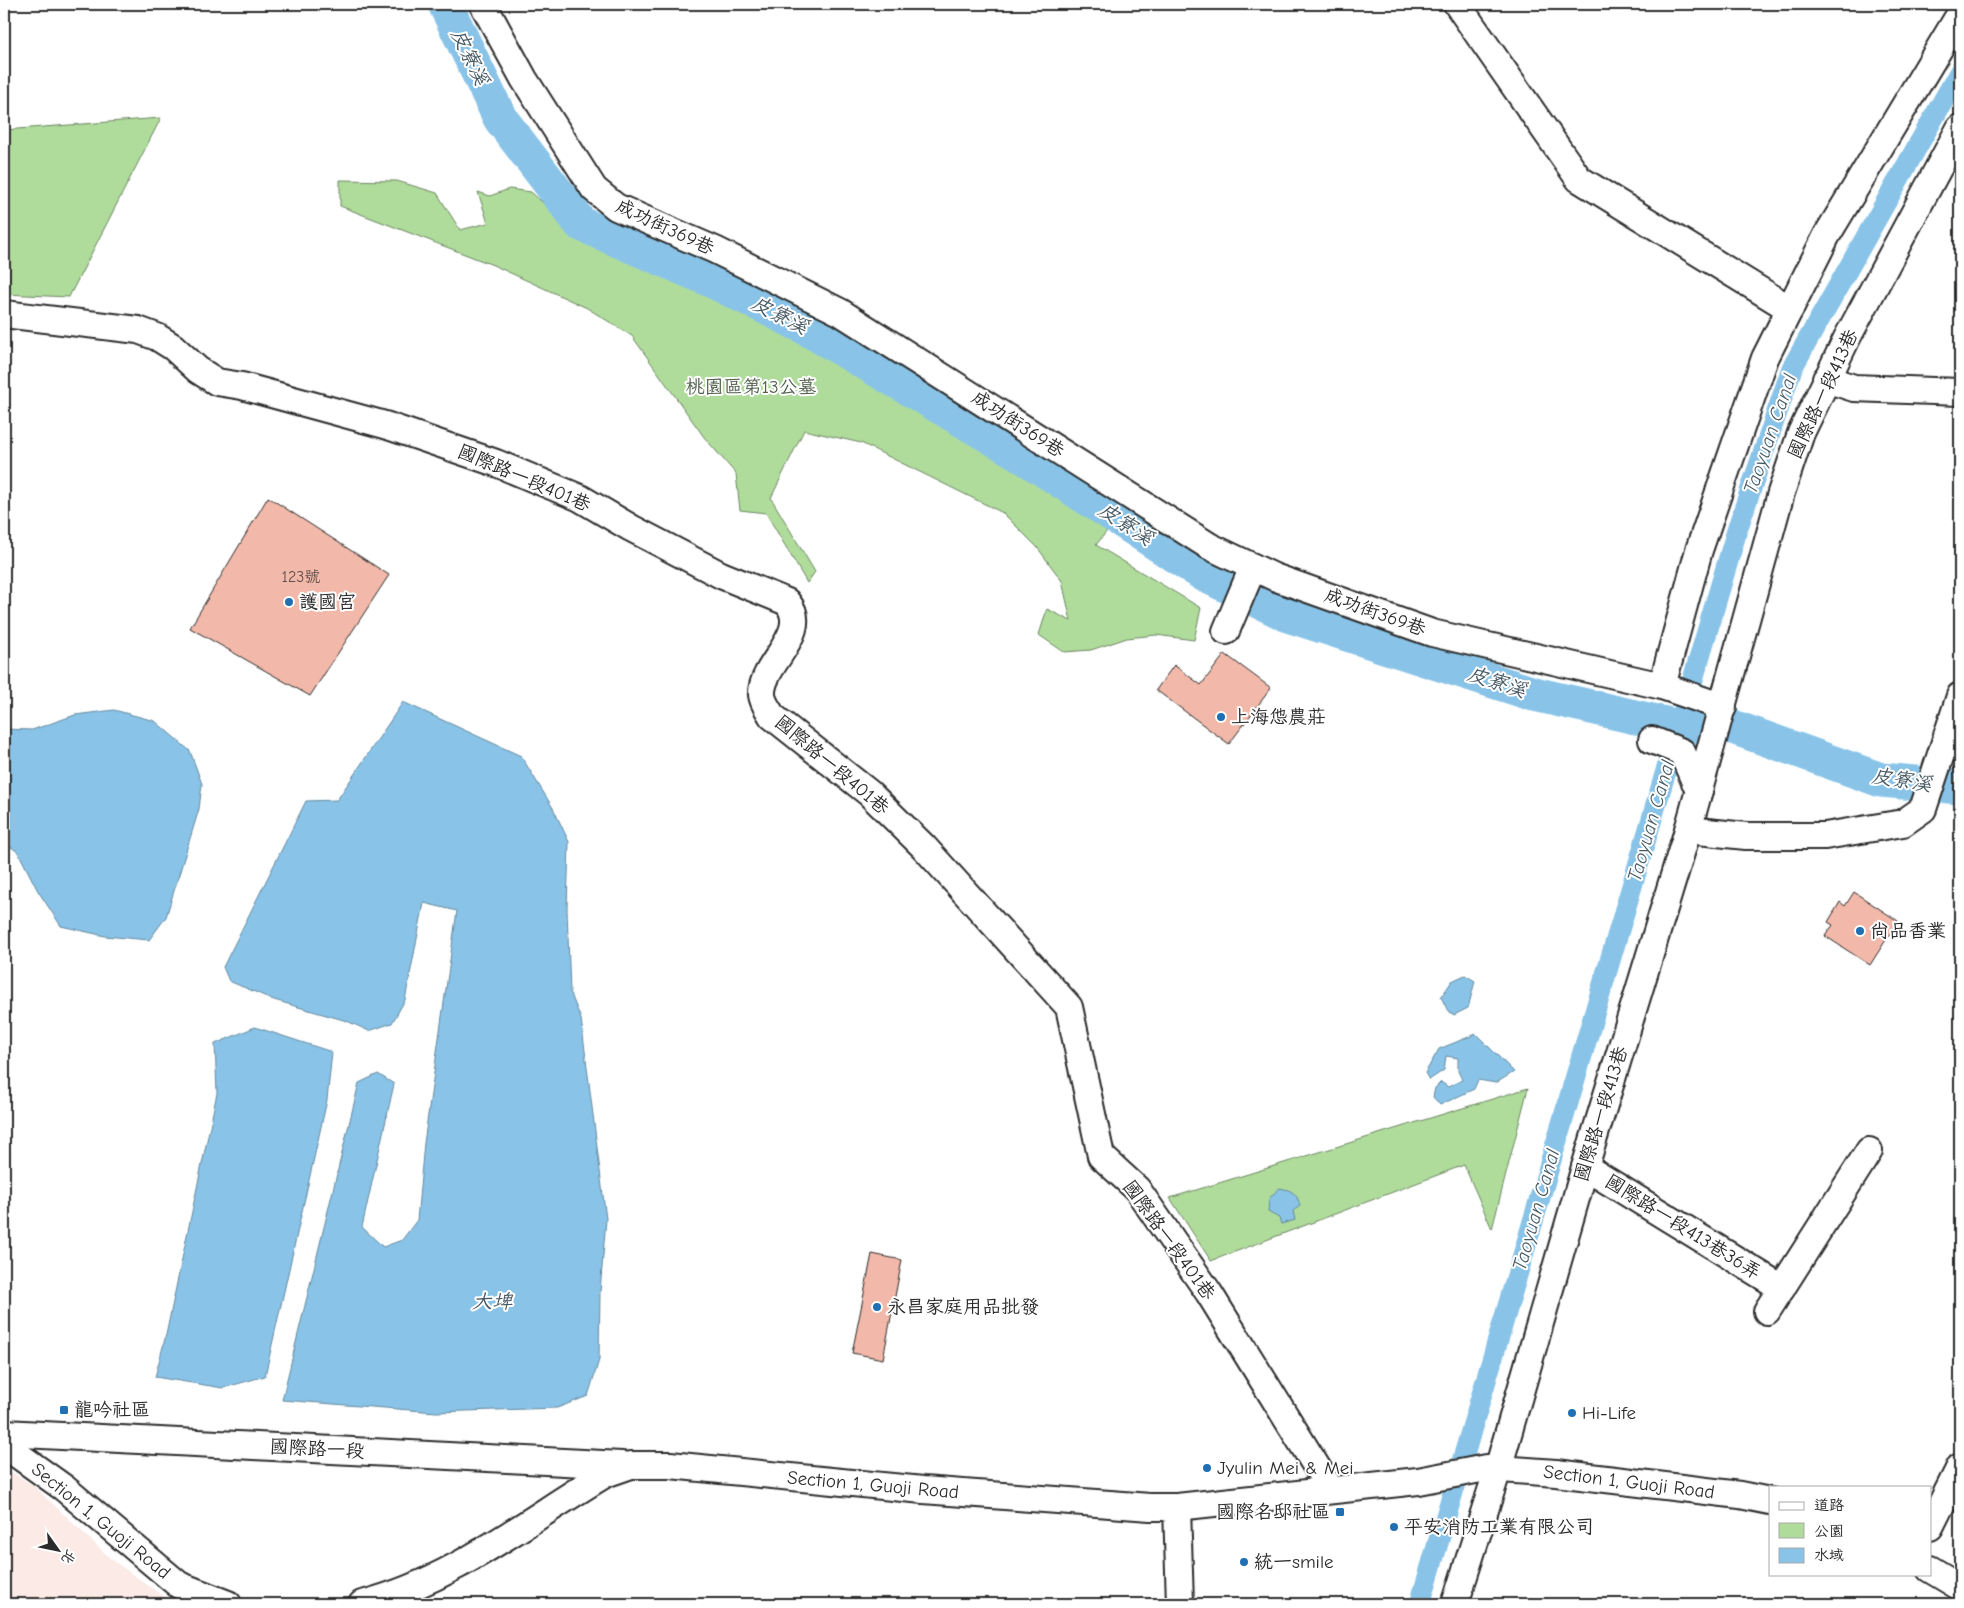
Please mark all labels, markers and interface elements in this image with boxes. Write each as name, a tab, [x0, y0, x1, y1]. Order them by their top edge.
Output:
water label: 皮寮溪	[447, 25, 494, 90]
street label: 成功街369巷	[612, 195, 718, 259]
water label: 皮寮溪	[748, 291, 813, 339]
street label: 國際路一段413巷	[1783, 326, 1863, 462]
water label: Taoyuan Canal	[1739, 370, 1801, 497]
park label: 桃園區第13公墓	[685, 376, 817, 398]
street label: 成功街369巷	[968, 386, 1068, 462]
street label: 國際路一段401巷	[454, 440, 594, 516]
water label: 皮寮溪	[1095, 498, 1158, 551]
house number: 123號	[282, 568, 320, 586]
street label: 成功街369巷	[1321, 584, 1429, 640]
place label: 護國宮	[299, 591, 356, 613]
marker: 護國宮	[283, 596, 295, 608]
water label: 皮寮溪	[1465, 662, 1530, 703]
place label: 上海怹農莊	[1231, 706, 1326, 728]
street label: 國際路一段401巷	[770, 711, 894, 819]
marker: 上海怹農莊	[1215, 711, 1227, 723]
water label: Taoyuan Canal	[1623, 757, 1679, 884]
water label: 皮寮溪	[1871, 764, 1934, 796]
place label: 尚品香業	[1870, 920, 1946, 942]
marker: 尚品香業	[1854, 925, 1866, 937]
street label: 國際路一段413巷	[1570, 1044, 1632, 1184]
water label: Taoyuan Canal	[1508, 1146, 1564, 1273]
street label: 國際路一段413巷36弄	[1601, 1170, 1765, 1284]
street label: 國際路一段401巷	[1118, 1176, 1220, 1304]
water label: 大埤	[472, 1290, 514, 1313]
place label: 永昌家庭用品批發	[887, 1296, 1039, 1318]
marker: 永昌家庭用品批發	[871, 1301, 883, 1313]
place label: 龍吟社區	[74, 1399, 150, 1421]
place label: Hi-Life	[1582, 1402, 1636, 1424]
marker: 龍吟社區	[58, 1404, 70, 1416]
marker: Hi-Life	[1566, 1407, 1578, 1419]
street label: 國際路一段	[269, 1436, 365, 1462]
place label: Jyulin Mei & Mei	[1217, 1457, 1354, 1479]
street label: Section 1, Guoji Road	[27, 1458, 175, 1584]
street label: Section 1, Guoji Road	[1542, 1461, 1716, 1503]
marker: Jyulin Mei & Mei	[1201, 1462, 1213, 1474]
street label: Section 1, Guoji Road	[786, 1467, 960, 1503]
legend	[1769, 1486, 1932, 1576]
text: 道路	[1814, 1496, 1844, 1514]
place label: 國際名邸社區	[1216, 1501, 1330, 1523]
marker: 國際名邸社區	[1334, 1506, 1346, 1518]
place label: 平安消防工業有限公司	[1404, 1516, 1594, 1538]
marker: 平安消防工業有限公司	[1388, 1521, 1400, 1533]
text: 公園	[1814, 1522, 1844, 1540]
north arrow	[32, 1526, 82, 1576]
text: 北	[58, 1546, 79, 1567]
text: 水域	[1814, 1546, 1844, 1564]
place label: 統一smile	[1254, 1551, 1334, 1573]
marker: 統一smile	[1238, 1556, 1250, 1568]

